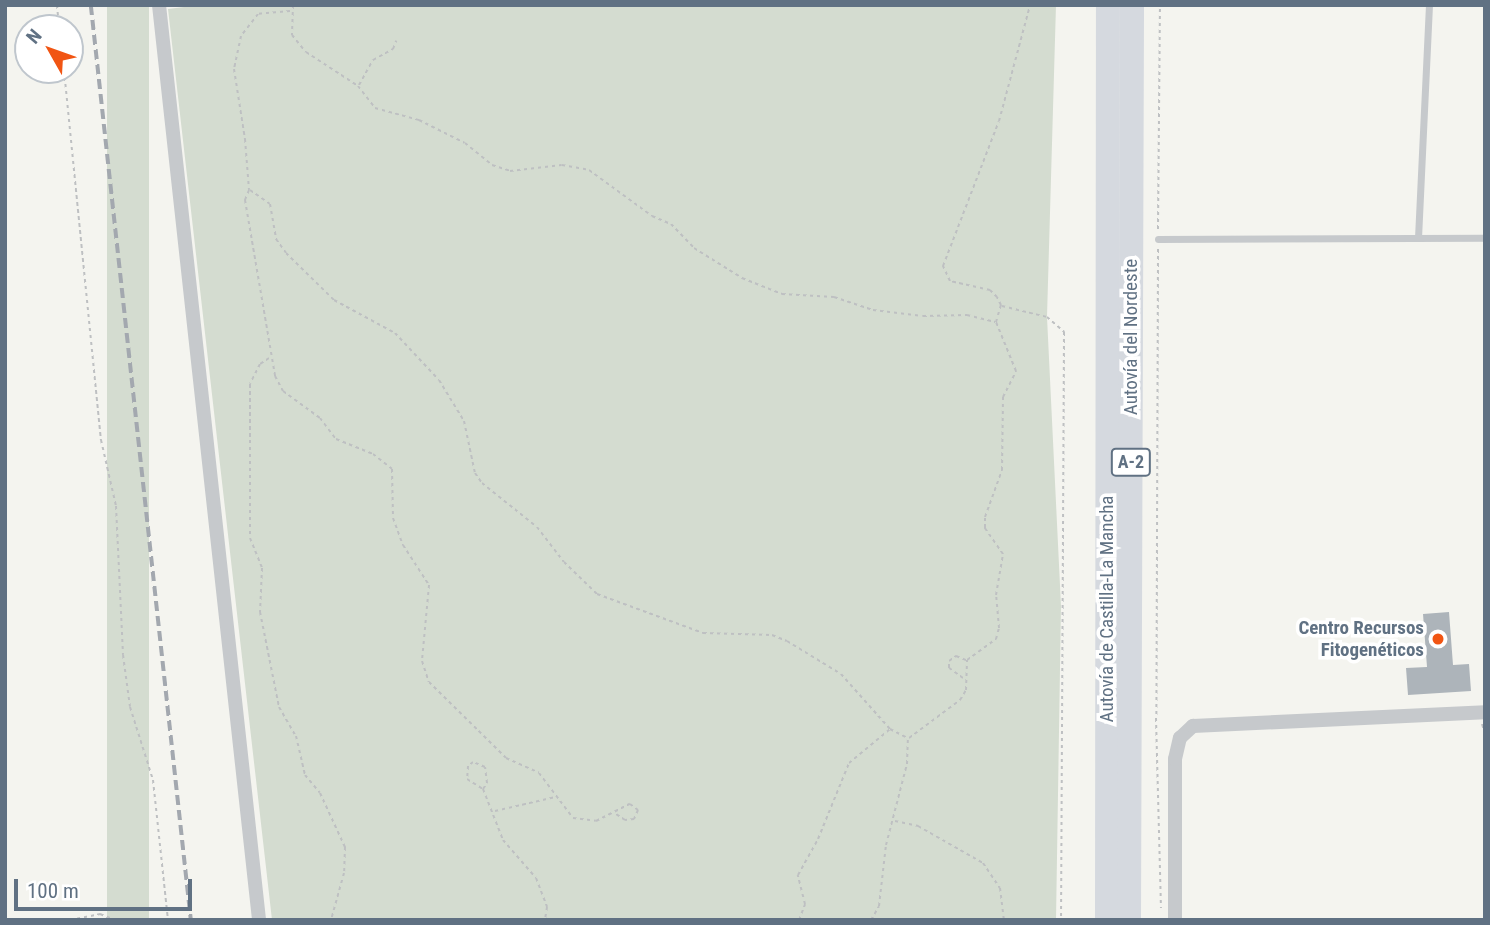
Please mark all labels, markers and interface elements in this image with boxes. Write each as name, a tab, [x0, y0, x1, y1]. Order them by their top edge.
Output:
north arrow	[14, 14, 84, 84]
text: N	[22, 25, 47, 48]
street label: Autovía del Nordeste	[1120, 259, 1142, 415]
road number: A-2	[1110, 448, 1152, 476]
street label: Autovía de Castilla-La Mancha	[1096, 496, 1118, 722]
place label: Centro Recursos Fitogenéticos	[1298, 617, 1424, 661]
marker: Centro Recursos Fitogenéticos	[1430, 631, 1446, 647]
scale bar	[18, 866, 196, 910]
text: 100 m	[27, 879, 79, 903]

